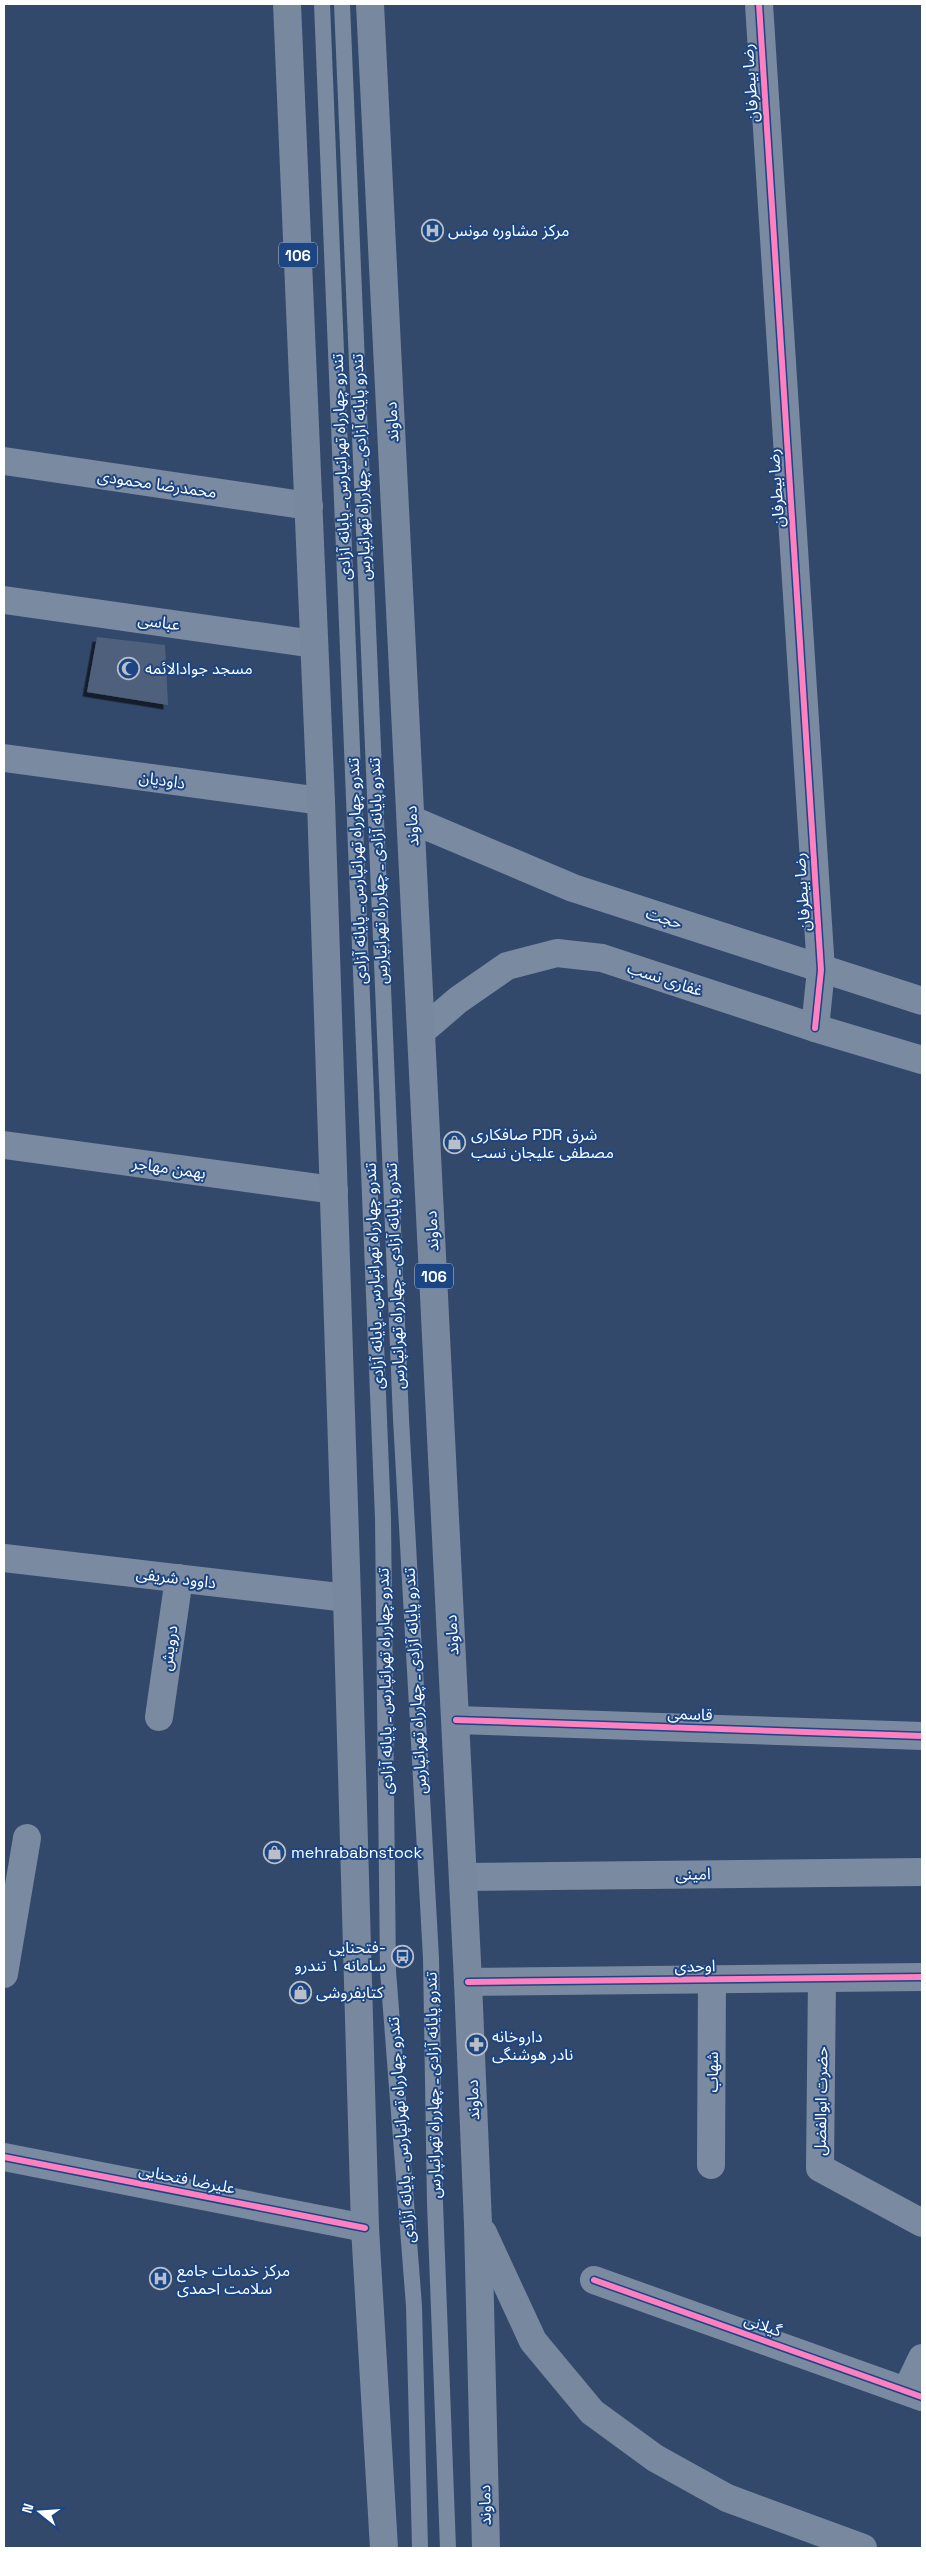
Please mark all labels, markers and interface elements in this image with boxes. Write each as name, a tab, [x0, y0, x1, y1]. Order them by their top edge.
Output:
street label: رضا بیطرفان	[737, 43, 763, 123]
hospital icon: مرکز مشاوره مونس	[420, 218, 444, 242]
place label: مرکز مشاوره مونس	[448, 220, 569, 241]
road number: 106	[279, 242, 317, 268]
street label: تندرو چهارراه تهرانپارس ـ پایانه آزادی	[327, 353, 356, 581]
street label: تندرو پایانه آزادی ـ چهارراه تهرانپارس	[347, 353, 376, 581]
street label: دماوند	[380, 401, 404, 443]
street label: رضا بیطرفان	[763, 448, 789, 528]
street label: محمدرضا محمودی	[96, 465, 218, 503]
street label: عباسی	[136, 609, 182, 635]
mosque icon: مسجد جوادالائمه	[117, 656, 141, 680]
place label: مسجد جوادالائمه	[145, 658, 253, 679]
street label: تندرو چهارراه تهرانپارس ـ پایانه آزادی	[343, 757, 372, 985]
street label: تندرو پایانه آزادی ـ چهارراه تهرانپارس	[364, 757, 393, 985]
street label: داودیان	[137, 766, 187, 794]
street label: دماوند	[400, 805, 424, 847]
street label: رضا بیطرفان	[789, 852, 815, 932]
street label: حجت	[643, 902, 685, 934]
street label: غفاری نسب	[625, 957, 705, 1001]
place label: صافکاری PDR شرق مصطفی علیجان نسب	[471, 1124, 614, 1163]
shop icon: صافکاری PDR شرق مصطفی علیجان نسب	[443, 1131, 467, 1155]
street label: بهمن مهاجر	[130, 1152, 207, 1184]
street label: تندرو چهارراه تهرانپارس ـ پایانه آزادی	[360, 1162, 389, 1390]
street label: تندرو پایانه آزادی ـ چهارراه تهرانپارس	[381, 1162, 410, 1390]
street label: دماوند	[420, 1210, 444, 1252]
road number: 106	[415, 1264, 453, 1288]
street label: داوود شریفی	[135, 1563, 217, 1593]
street label: تندرو چهارراه تهرانپارس ـ پایانه آزادی	[373, 1567, 398, 1794]
street label: تندرو پایانه آزادی ـ چهارراه تهرانپارس	[399, 1567, 432, 1795]
street label: دماوند	[440, 1614, 464, 1656]
street label: درویش	[155, 1624, 183, 1672]
street label: قاسمی	[667, 1703, 713, 1725]
shop icon: mehrababnstock	[263, 1840, 287, 1864]
place label: mehrababnstock	[291, 1842, 422, 1863]
street label: امینی	[675, 1863, 711, 1885]
place label: فتحنایی- سامانه ۱ تندرو	[294, 1937, 386, 1976]
bus stop icon: فتحنایی- سامانه ۱ تندرو	[390, 1944, 414, 1968]
street label: اوحدی	[674, 1955, 716, 1977]
street label: تندرو پایانه آزادی ـ چهارراه تهرانپارس	[421, 1971, 446, 2198]
shop icon: کتابفروشی	[288, 1980, 312, 2004]
place label: کتابفروشی	[316, 1982, 384, 2003]
street label: تندرو چهارراه تهرانپارس ـ پایانه آزادی	[383, 2016, 420, 2244]
place label: داروخانه نادر هوشنگی	[492, 2026, 573, 2065]
pharmacy icon: داروخانه نادر هوشنگی	[464, 2033, 488, 2057]
street label: حضرت ابوالفضل	[810, 2046, 832, 2156]
street label: شهاب	[702, 2051, 723, 2093]
street label: دماوند	[462, 2079, 484, 2121]
street label: علیرضا فتحنایی	[137, 2159, 237, 2199]
place label: مرکز خدمات جامع سلامت احمدی	[177, 2260, 290, 2299]
hospital icon: مرکز خدمات جامع سلامت احمدی	[149, 2267, 173, 2291]
street label: گیلانی	[741, 2309, 785, 2342]
street label: دماوند	[474, 2484, 496, 2526]
north arrow	[15, 2487, 65, 2537]
text: N	[18, 2501, 38, 2515]

